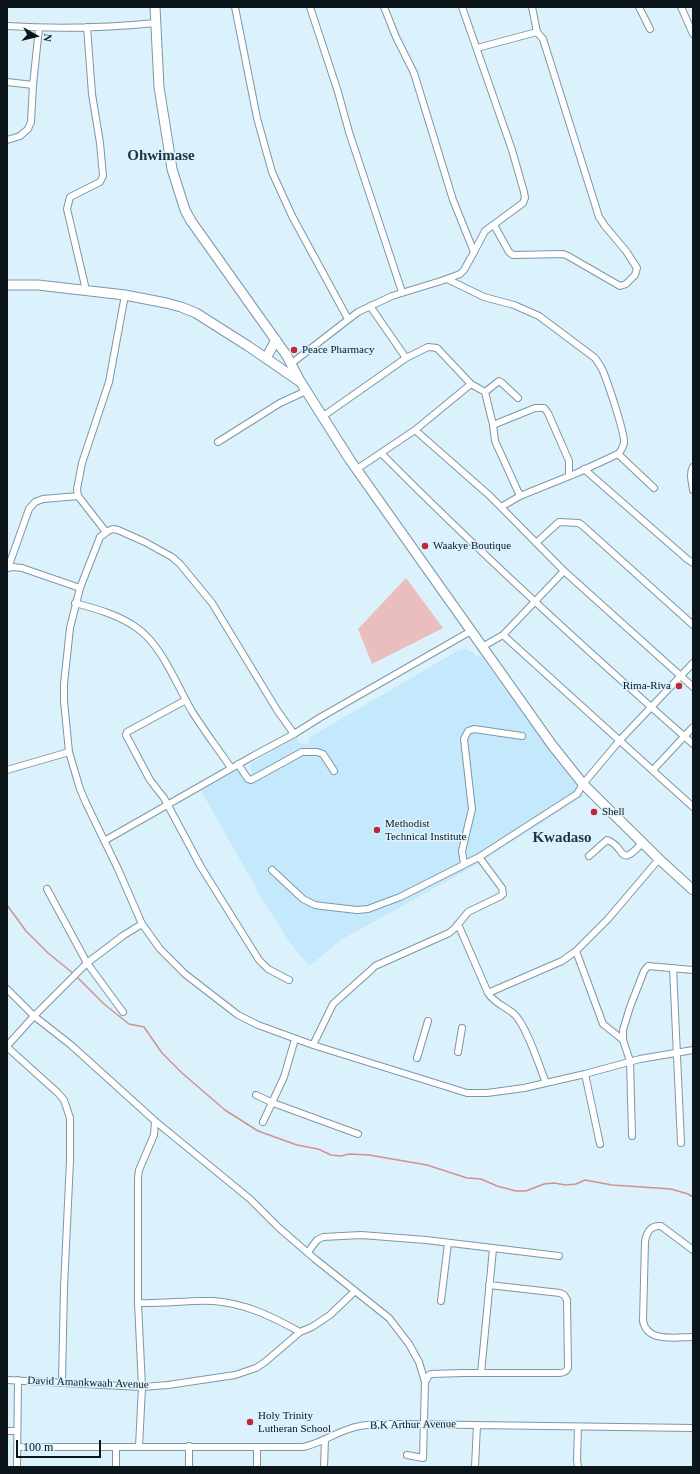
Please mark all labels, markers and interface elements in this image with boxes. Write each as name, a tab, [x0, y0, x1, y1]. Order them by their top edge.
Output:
north arrow	[16, 16, 56, 56]
text: N	[41, 33, 54, 42]
district label: Ohwimase	[127, 147, 195, 165]
place label: Peace Pharmacy	[302, 343, 374, 357]
marker: Peace Pharmacy	[289, 345, 299, 355]
place label: Waakye Boutique	[433, 539, 511, 553]
marker: Waakye Boutique	[420, 541, 430, 551]
place label: Rima-Riva	[623, 679, 671, 693]
marker: Rima-Riva	[674, 681, 684, 691]
place label: Shell	[602, 805, 625, 819]
marker: Shell	[589, 807, 599, 817]
place label: Methodist Technical Institute	[385, 817, 466, 843]
marker: Methodist Technical Institute	[372, 825, 382, 835]
district label: Kwadaso	[532, 829, 592, 847]
street label: David Amankwaah Avenue	[27, 1374, 149, 1392]
place label: Holy Trinity Lutheran School	[258, 1409, 331, 1435]
marker: Holy Trinity Lutheran School	[245, 1417, 255, 1427]
street label: B.K Arthur Avenue	[370, 1418, 456, 1432]
scale bar	[18, 1432, 103, 1458]
text: 100 m	[23, 1440, 53, 1454]

